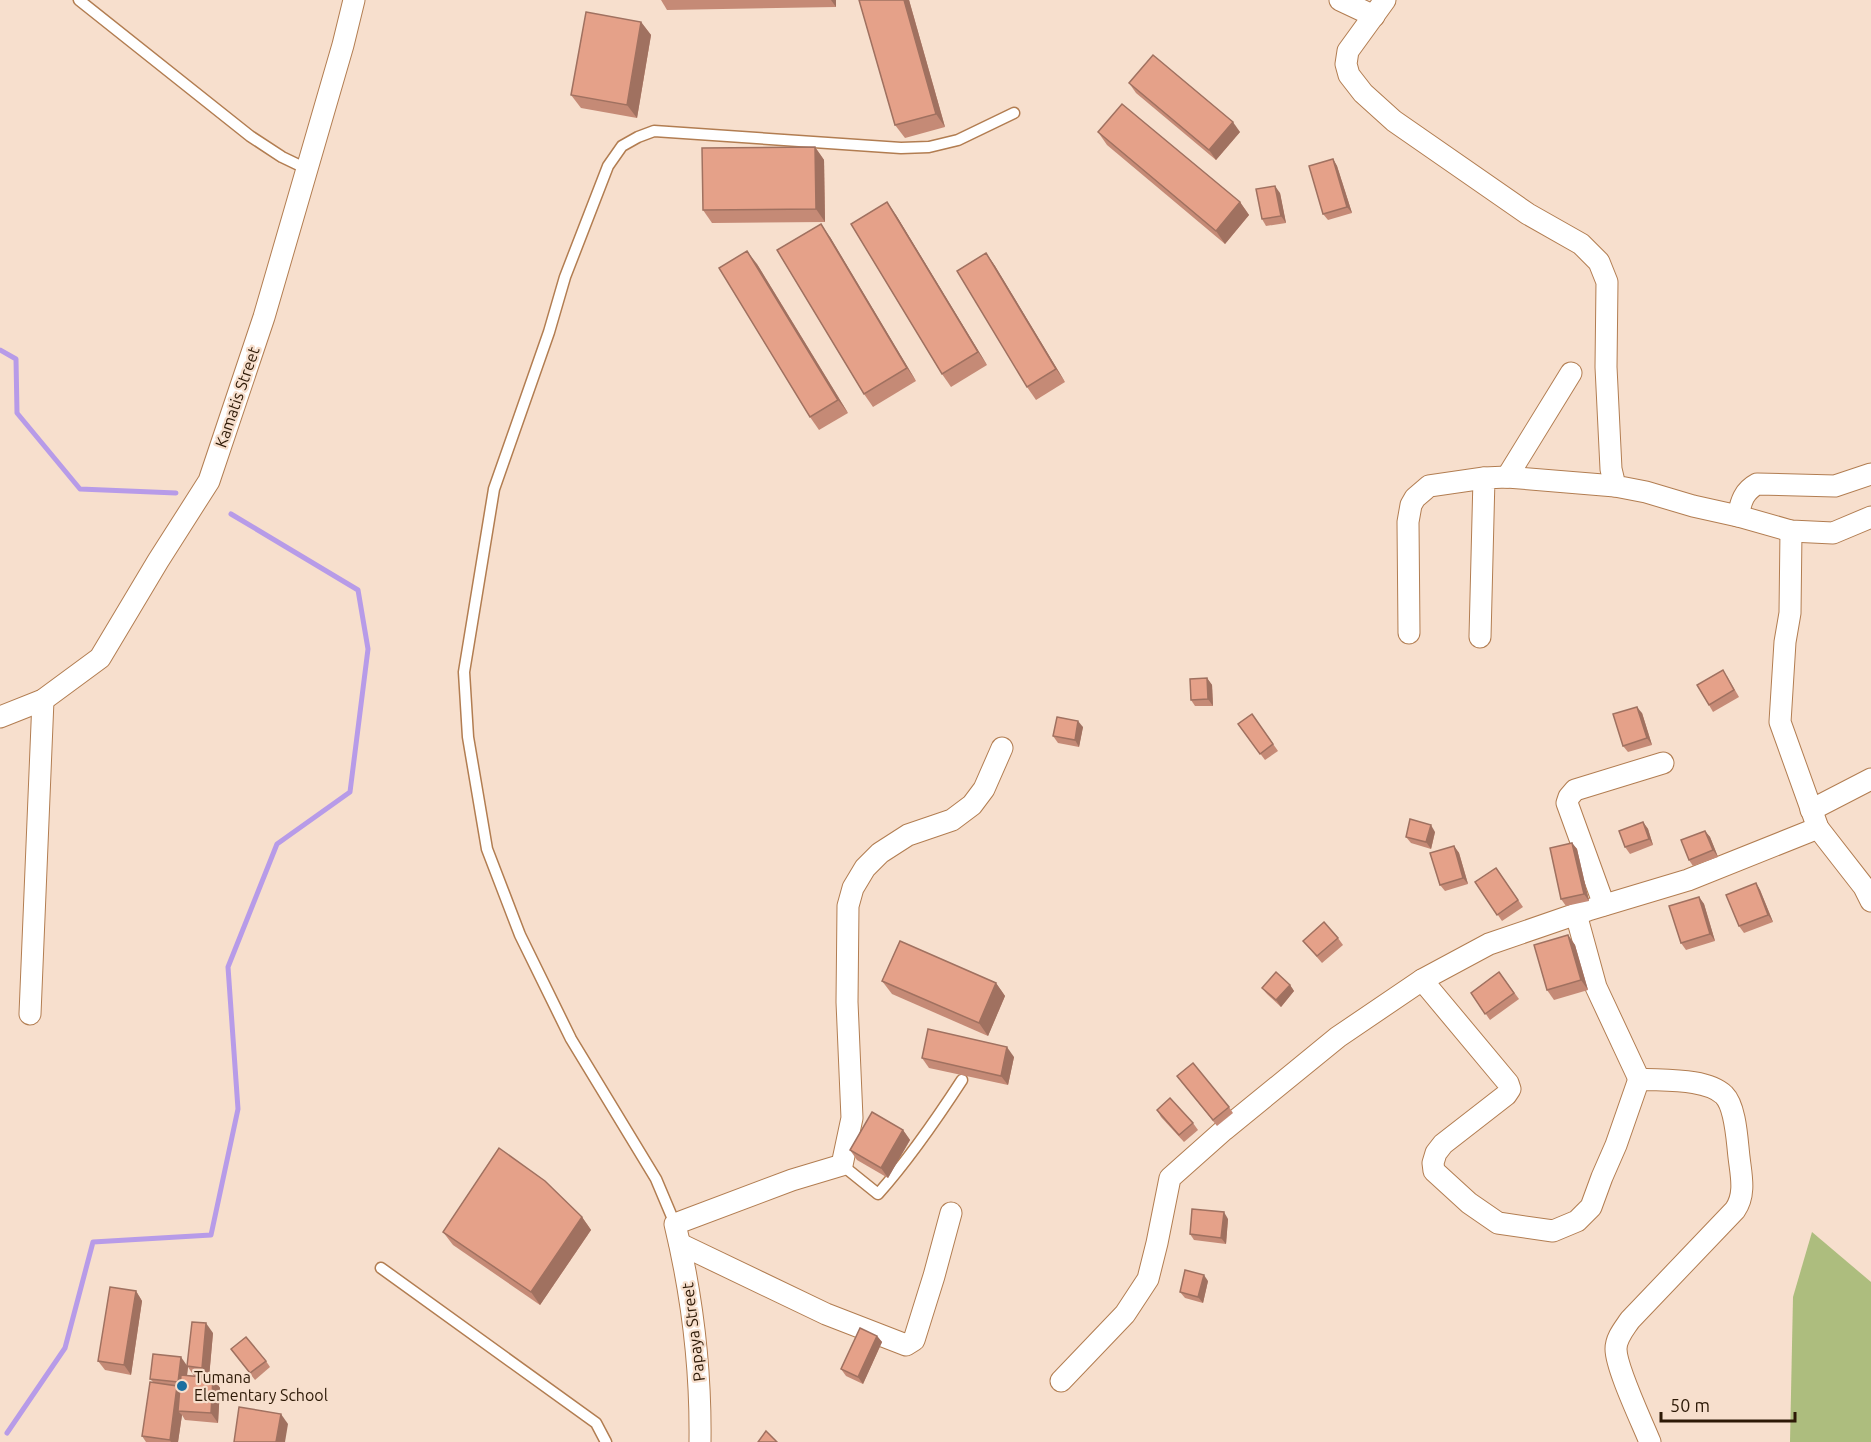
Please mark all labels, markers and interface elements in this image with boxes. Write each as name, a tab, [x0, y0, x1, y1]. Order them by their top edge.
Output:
street label: Kamatis Street	[211, 344, 263, 450]
street label: Papaya Street	[678, 1281, 708, 1382]
place label: Tumana Elementary School	[194, 1368, 328, 1404]
marker: Tumana Elementary School	[175, 1379, 189, 1393]
scale bar	[1661, 1385, 1794, 1423]
text: 50 m	[1670, 1395, 1710, 1415]

